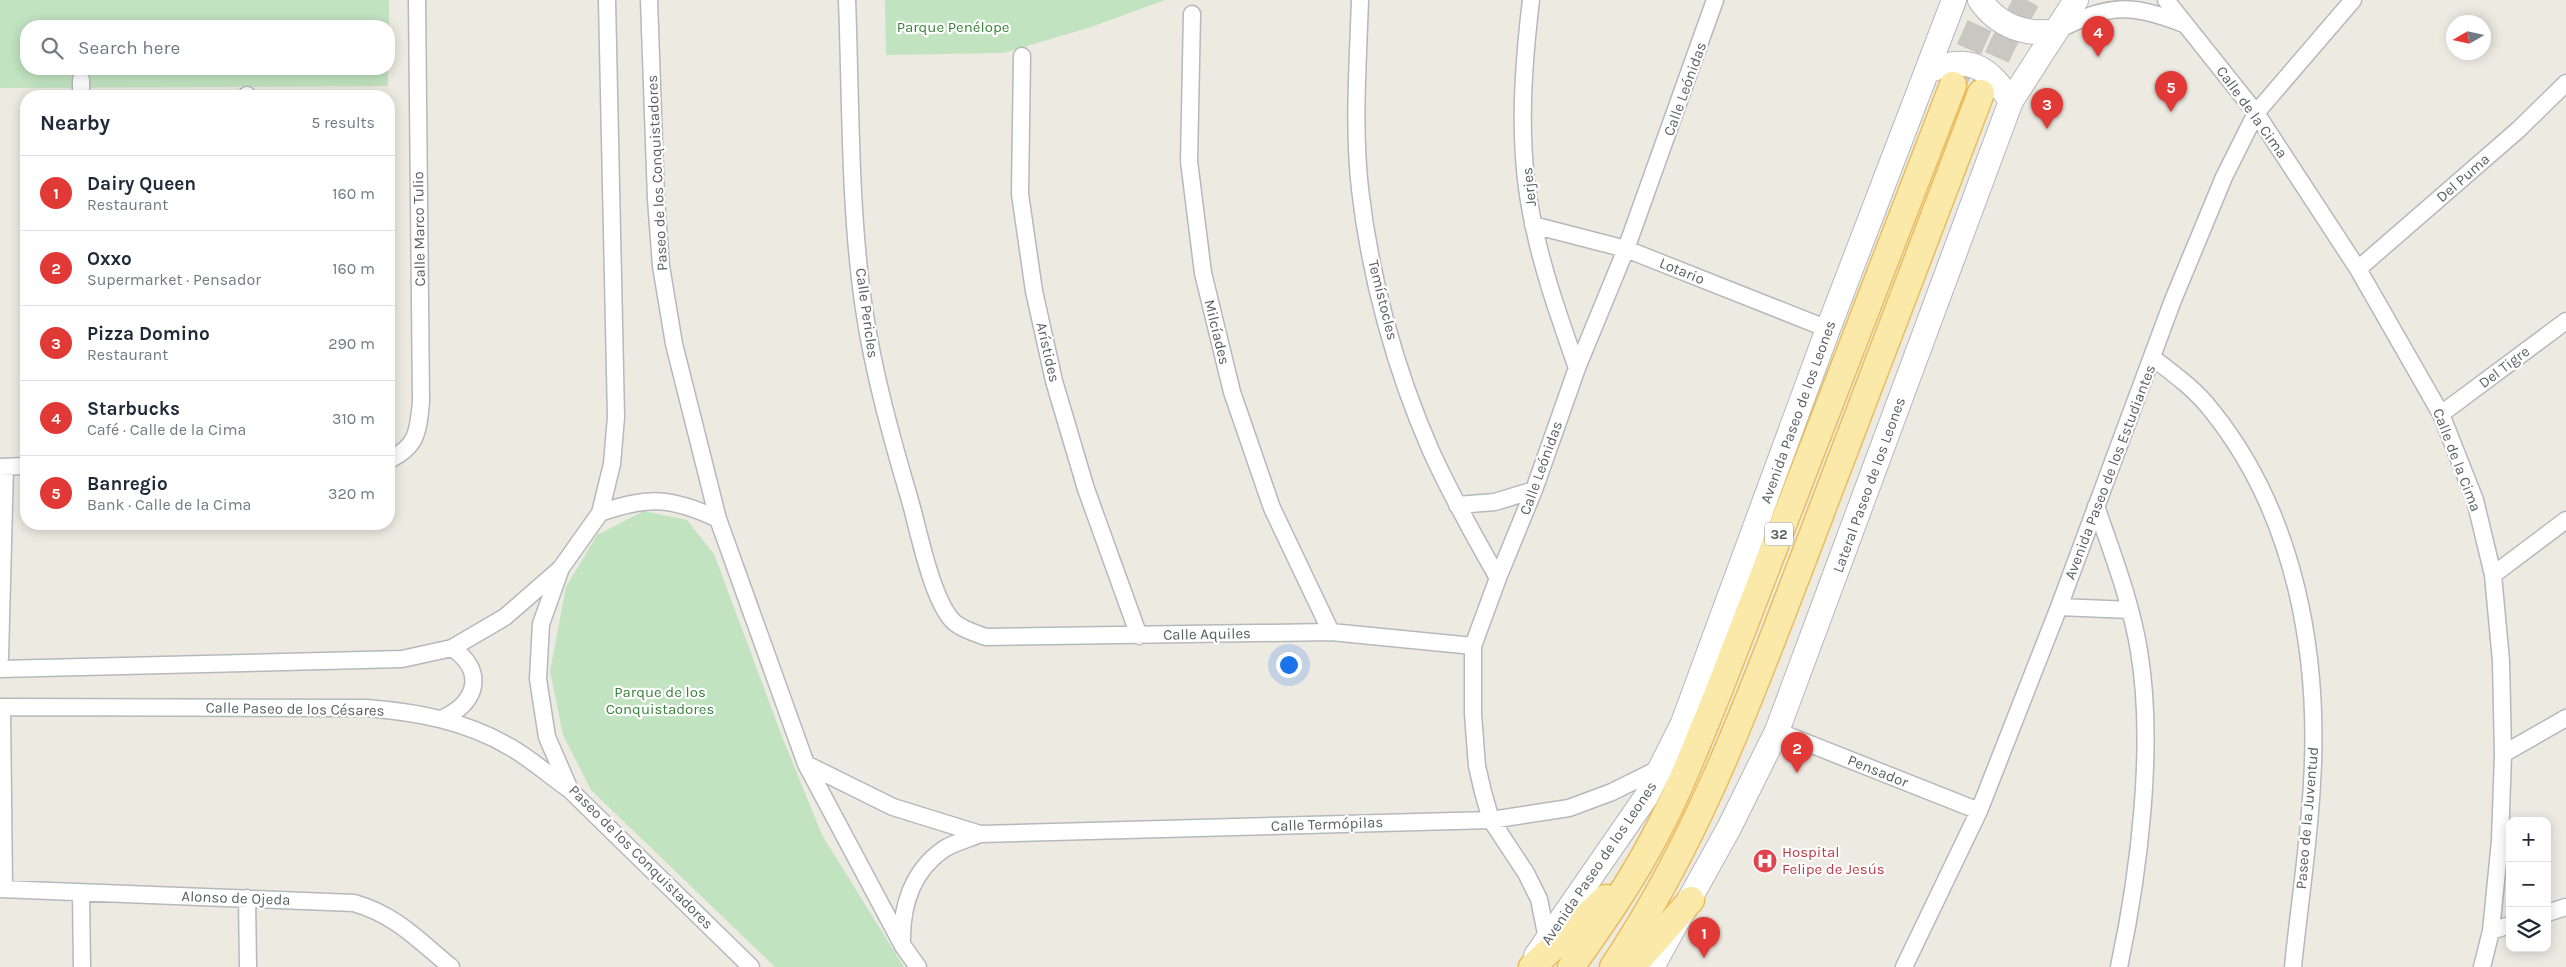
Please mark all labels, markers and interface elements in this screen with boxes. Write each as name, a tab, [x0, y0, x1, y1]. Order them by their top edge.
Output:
north arrow	[2446, 15, 2491, 60]
pin: 4	[2082, 16, 2114, 57]
park label: Parque Penélope	[897, 18, 1009, 36]
search box	[20, 20, 395, 75]
icon: search	[38, 34, 66, 62]
text: Search here	[78, 37, 180, 59]
street label: Calle Leónidas	[1660, 40, 1710, 138]
street label: Calle de la Cima	[2213, 63, 2291, 161]
pin: 5	[2155, 71, 2187, 112]
street label: Paseo de los Conquistadores	[643, 74, 671, 272]
pin: 3	[2031, 88, 2063, 129]
text: Nearby	[40, 111, 110, 135]
text: 5 results	[311, 113, 375, 132]
street label: Del Puma	[2433, 150, 2493, 206]
street label: Jerjes	[1518, 166, 1540, 208]
street label: Calle Marco Tulio	[409, 171, 429, 287]
text: Dairy Queen	[87, 173, 196, 195]
text: 1	[53, 184, 59, 203]
text: 160 m	[332, 184, 375, 203]
text: Restaurant	[87, 195, 168, 214]
text: Oxxo	[87, 248, 132, 270]
street label: Lotario	[1657, 254, 1707, 288]
street label: Temístocles	[1364, 258, 1402, 342]
text: 2	[51, 259, 61, 278]
text: 160 m	[332, 259, 375, 278]
street label: Calle Pericles	[852, 267, 882, 359]
text: Supermarket · Pensador	[87, 270, 261, 289]
street label: Milcíades	[1200, 298, 1234, 366]
street label: Avenida Paseo de los Leones	[1757, 318, 1839, 506]
street label: Arístides	[1032, 320, 1064, 384]
text: Pizza Domino	[87, 323, 210, 345]
text: 3	[51, 334, 61, 353]
text: 290 m	[328, 334, 375, 353]
street label: Del Tigre	[2475, 342, 2533, 392]
text: Restaurant	[87, 345, 168, 364]
street label: Avenida Paseo de los Estudiantes	[2061, 362, 2159, 582]
street label: Lateral Paseo de los Leones	[1829, 395, 1909, 575]
text: Starbucks	[87, 398, 180, 420]
street label: Calle de la Cima	[2429, 406, 2485, 514]
text: 4	[51, 409, 61, 428]
text: 310 m	[332, 409, 375, 428]
street label: Calle Leónidas	[1516, 419, 1566, 517]
text: Café · Calle de la Cima	[87, 420, 246, 439]
text: Banregio	[87, 473, 168, 495]
text: 5	[51, 484, 61, 503]
text: 320 m	[328, 484, 375, 503]
text: Bank · Calle de la Cima	[87, 495, 251, 514]
road number: 32	[1765, 522, 1793, 546]
street label: Calle Aquiles	[1163, 624, 1251, 644]
your location	[1276, 652, 1302, 678]
park label: Parque de los Conquistadores	[606, 683, 714, 718]
street label: Calle Paseo de los Césares	[205, 698, 385, 720]
pin: 2	[1781, 732, 1813, 773]
street label: Paseo de la Juventud	[2292, 746, 2322, 890]
street label: Pensador	[1845, 751, 1911, 791]
street label: Avenida Paseo de los Leones	[1538, 778, 1660, 948]
street label: Paseo de los Conquistadores	[565, 781, 717, 933]
street label: Calle Termópilas	[1271, 813, 1383, 835]
map controls	[2506, 817, 2551, 952]
button: +	[2506, 817, 2551, 862]
place label: Hospital Felipe de Jesús	[1782, 843, 1885, 878]
hospital icon: Hospital Felipe de Jesús	[1752, 848, 1778, 874]
button: −	[2506, 862, 2551, 907]
street label: Alonso de Ojeda	[181, 887, 291, 909]
button: layers	[2506, 907, 2551, 952]
pin: 1	[1688, 917, 1720, 958]

